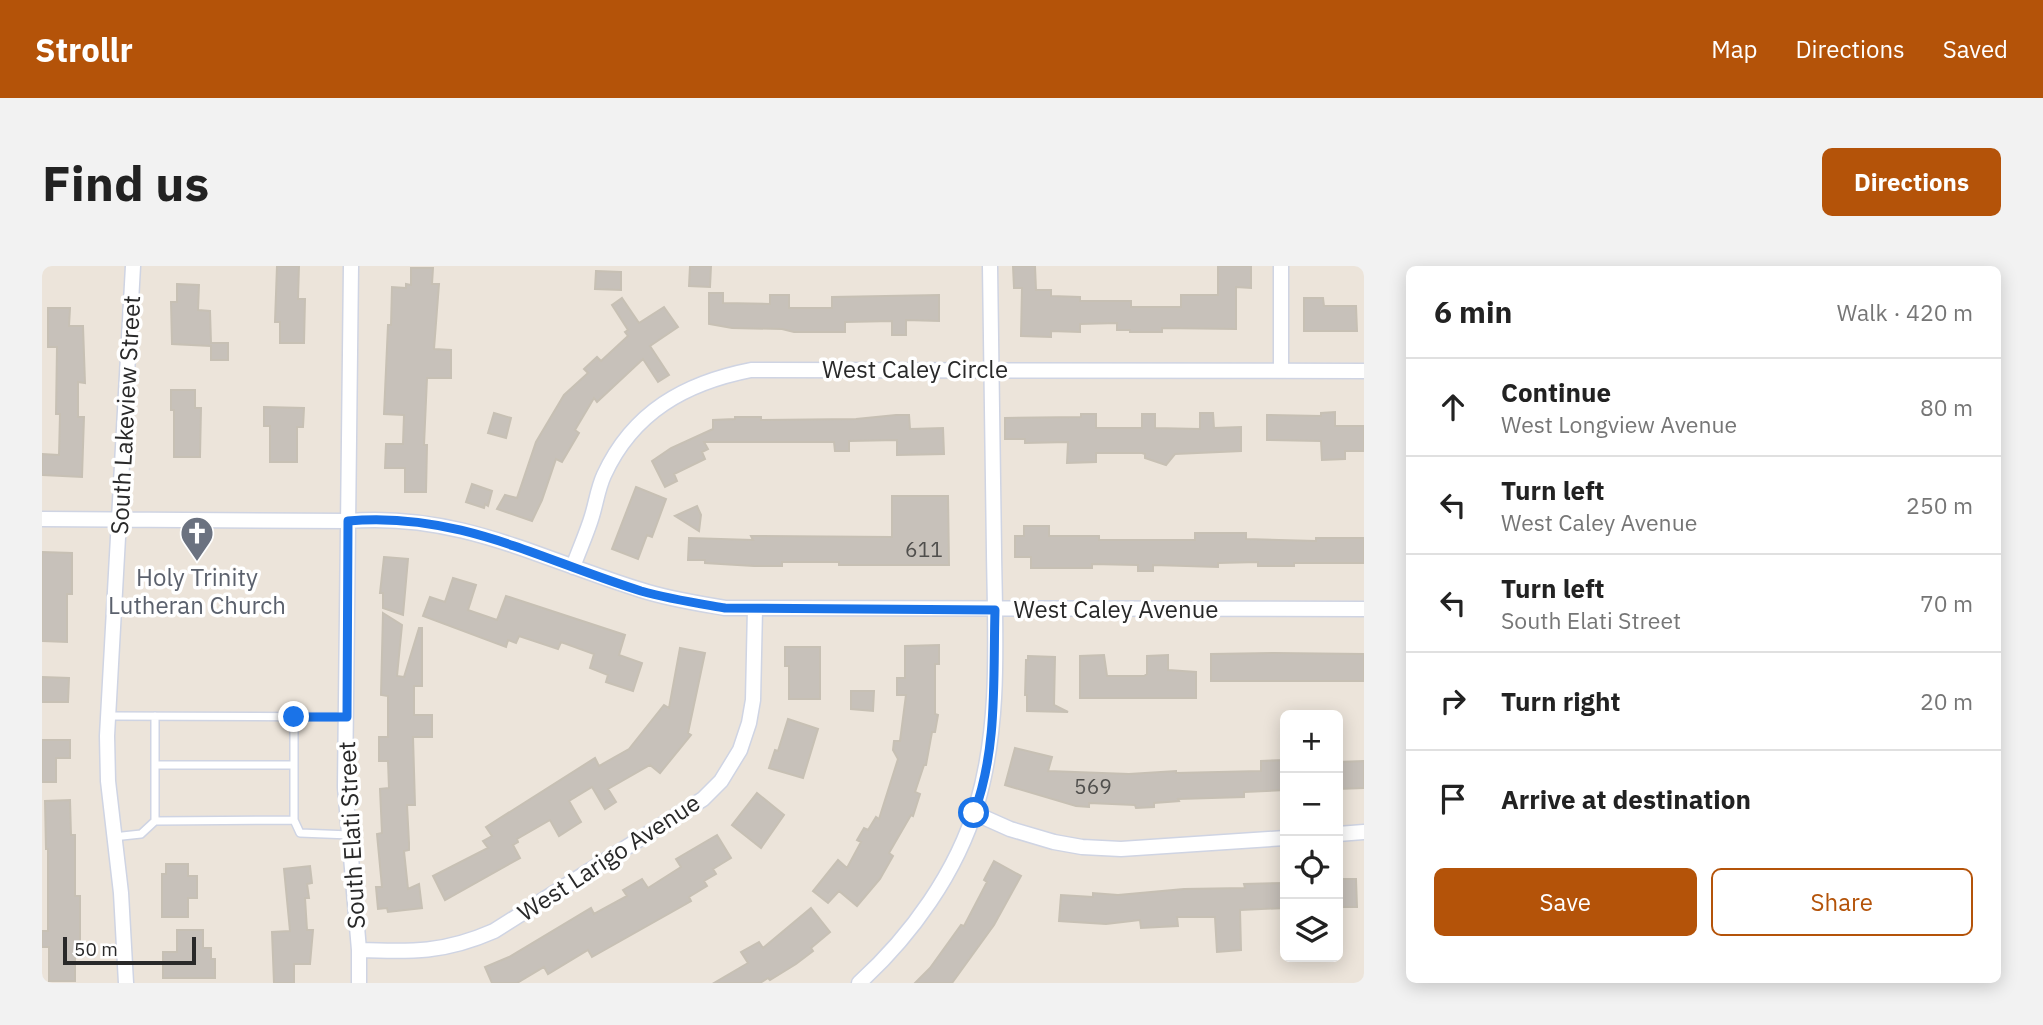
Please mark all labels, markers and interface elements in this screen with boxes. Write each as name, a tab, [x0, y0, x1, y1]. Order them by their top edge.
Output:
text: Strollr	[35, 28, 133, 71]
text: Map	[1711, 33, 1757, 65]
text: Directions	[1795, 33, 1905, 65]
text: Saved	[1943, 33, 2008, 65]
button: Directions	[1822, 148, 2001, 216]
text: Find us	[42, 151, 209, 214]
text: 6 min	[1434, 292, 1512, 331]
street label: South Lakeview Street	[103, 294, 147, 535]
text: Walk · 420 m	[1837, 297, 1973, 327]
street label: West Caley Circle	[822, 353, 1008, 385]
text: Continue	[1501, 375, 1611, 409]
icon: ahead	[1434, 388, 1472, 426]
text: 80 m	[1920, 392, 1973, 422]
text: West Longview Avenue	[1501, 409, 1737, 439]
text: Turn left	[1501, 473, 1604, 507]
icon: left	[1434, 486, 1472, 524]
text: 250 m	[1906, 490, 1973, 520]
text: West Caley Avenue	[1501, 507, 1697, 537]
church icon: Holy Trinity Lutheran Church	[178, 514, 216, 563]
house number: 611	[905, 535, 943, 563]
place label: Holy Trinity Lutheran Church	[108, 561, 286, 621]
text: Turn left	[1501, 571, 1604, 605]
icon: left	[1434, 584, 1472, 622]
text: 70 m	[1920, 588, 1973, 618]
street label: West Caley Avenue	[1014, 593, 1218, 625]
text: South Elati Street	[1501, 605, 1681, 635]
icon: right	[1434, 682, 1472, 720]
text: Turn right	[1501, 684, 1620, 718]
text: 20 m	[1920, 686, 1973, 716]
route end	[278, 701, 309, 732]
map controls	[1280, 710, 1343, 962]
button: +	[1280, 710, 1343, 773]
street label: South Elati Street	[330, 740, 372, 930]
house number: 569	[1074, 772, 1112, 800]
button: −	[1280, 773, 1343, 836]
icon: arrive	[1434, 780, 1472, 818]
text: Arrive at destination	[1501, 782, 1751, 816]
street label: West Larigo Avenue	[511, 786, 706, 928]
route start	[958, 797, 989, 828]
button: locate	[1280, 836, 1343, 899]
button: Save	[1434, 868, 1697, 936]
button: Share	[1711, 868, 1973, 936]
button: layers	[1280, 899, 1343, 962]
scale bar	[63, 934, 196, 966]
text: 50 m	[74, 937, 118, 961]

